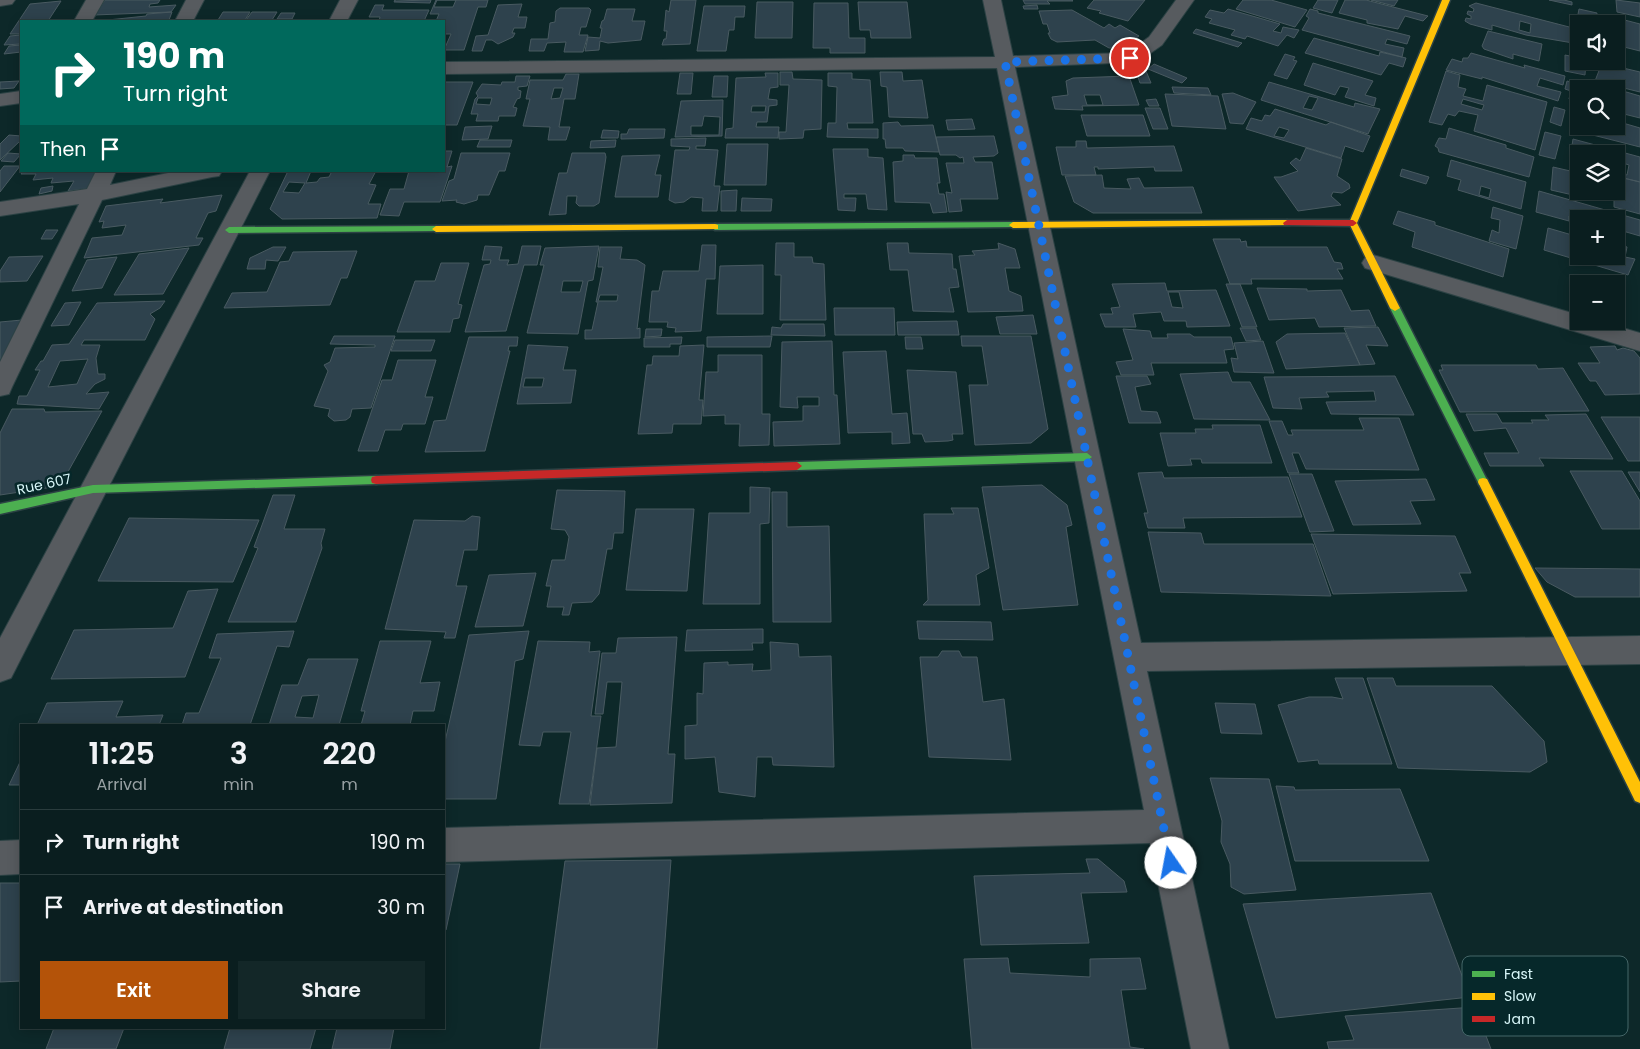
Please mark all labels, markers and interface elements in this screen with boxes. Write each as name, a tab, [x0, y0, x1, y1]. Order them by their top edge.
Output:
map controls	[1570, 15, 1625, 330]
button: sound	[1570, 15, 1625, 70]
text: 190 m	[123, 31, 225, 80]
pin	[1109, 37, 1151, 79]
icon: right	[40, 40, 105, 105]
icon: arrive	[1116, 44, 1144, 72]
text: Turn right	[123, 78, 228, 109]
button: search	[1570, 80, 1625, 135]
icon: arrive	[96, 135, 124, 163]
text: Then	[40, 136, 86, 163]
button: layers	[1570, 145, 1625, 200]
button: +	[1570, 210, 1625, 265]
button: −	[1570, 275, 1625, 330]
street label: Rue 607	[15, 468, 73, 500]
text: 11:25	[89, 732, 155, 775]
text: 3	[230, 732, 248, 775]
text: 220	[323, 732, 376, 775]
text: Arrival	[96, 773, 147, 796]
text: min	[223, 773, 254, 796]
text: m	[341, 773, 358, 796]
icon: right	[40, 828, 68, 856]
text: Turn right	[83, 829, 179, 856]
text: 190 m	[370, 829, 425, 856]
position arrow	[1144, 836, 1196, 888]
icon: arrive	[40, 893, 68, 921]
text: Arrive at destination	[83, 894, 284, 921]
text: 30 m	[377, 894, 425, 921]
legend	[1462, 956, 1628, 1036]
button: Exit	[40, 961, 228, 1019]
button: Share	[238, 961, 425, 1019]
text: Fast	[1504, 964, 1533, 984]
text: Slow	[1504, 986, 1537, 1006]
text: Jam	[1504, 1009, 1535, 1029]

